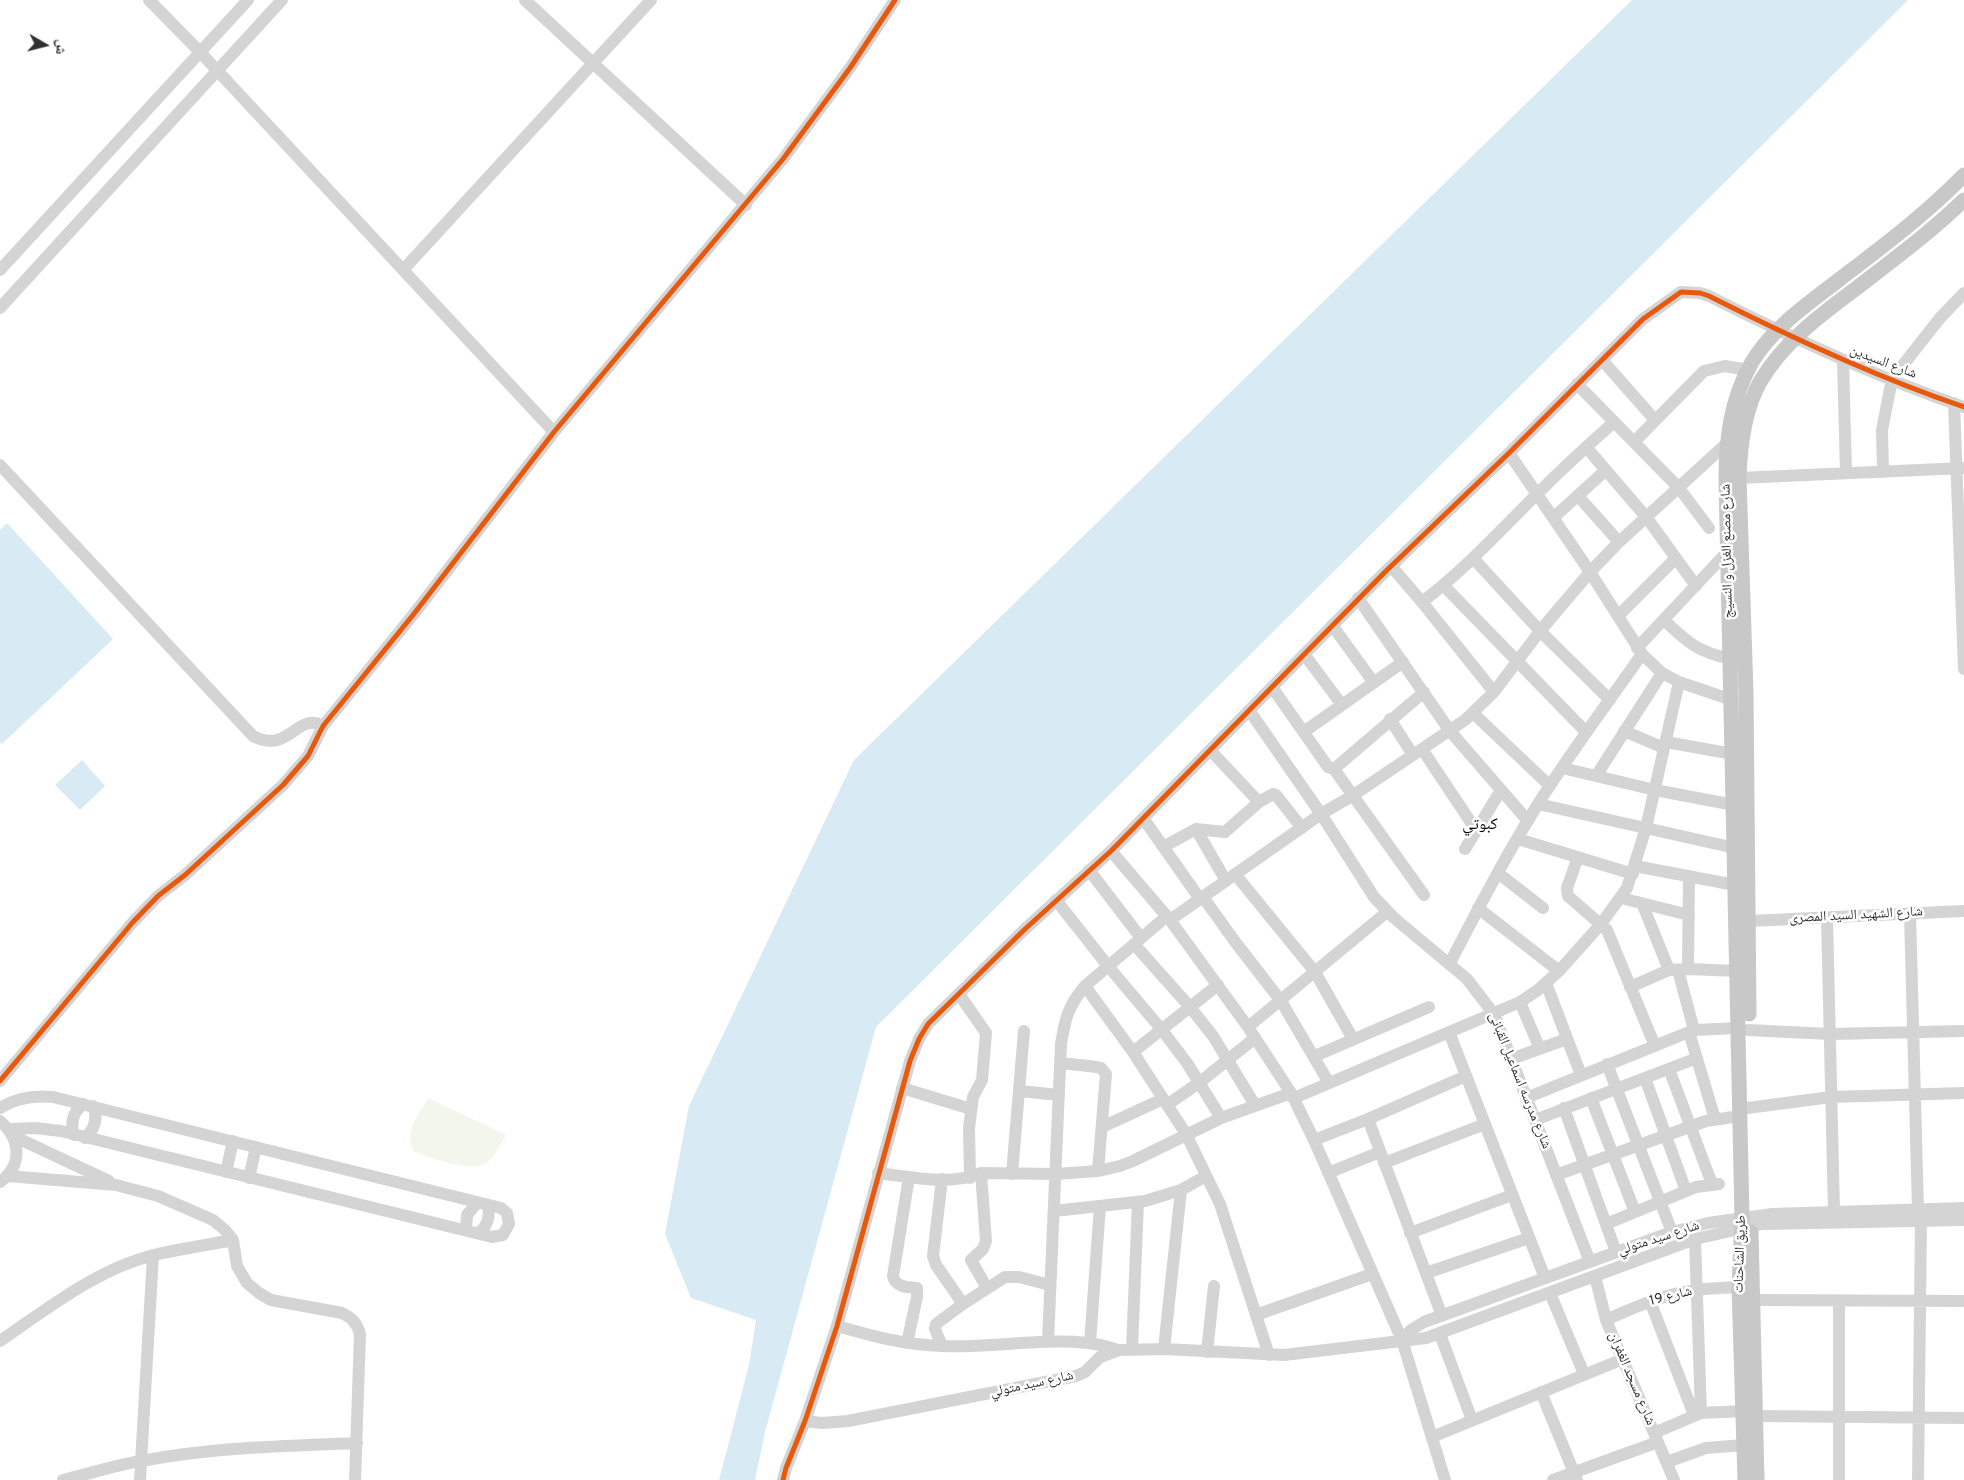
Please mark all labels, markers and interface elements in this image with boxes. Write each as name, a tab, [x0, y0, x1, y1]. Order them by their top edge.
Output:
north arrow	[20, 20, 70, 70]
text: ش	[51, 39, 70, 56]
street label: شارع السيدين	[1847, 343, 1919, 383]
street label: شارع مصنع الغزل و النسيج	[1718, 484, 1738, 618]
district label: كبوتي	[1462, 816, 1498, 836]
street label: شارع الشهيد السيد المصرى	[1789, 904, 1923, 928]
street label: شارع مدرسه اسماعيل القبانى	[1484, 1010, 1554, 1152]
street label: طريق الشاحنات	[1731, 1215, 1751, 1293]
street label: شارع سيد متولي	[1616, 1218, 1702, 1260]
street label: شارع 19	[1648, 1284, 1694, 1310]
street label: شارع مسجد الغفران	[1604, 1330, 1658, 1428]
street label: شارع سيد متولي	[989, 1368, 1075, 1402]

